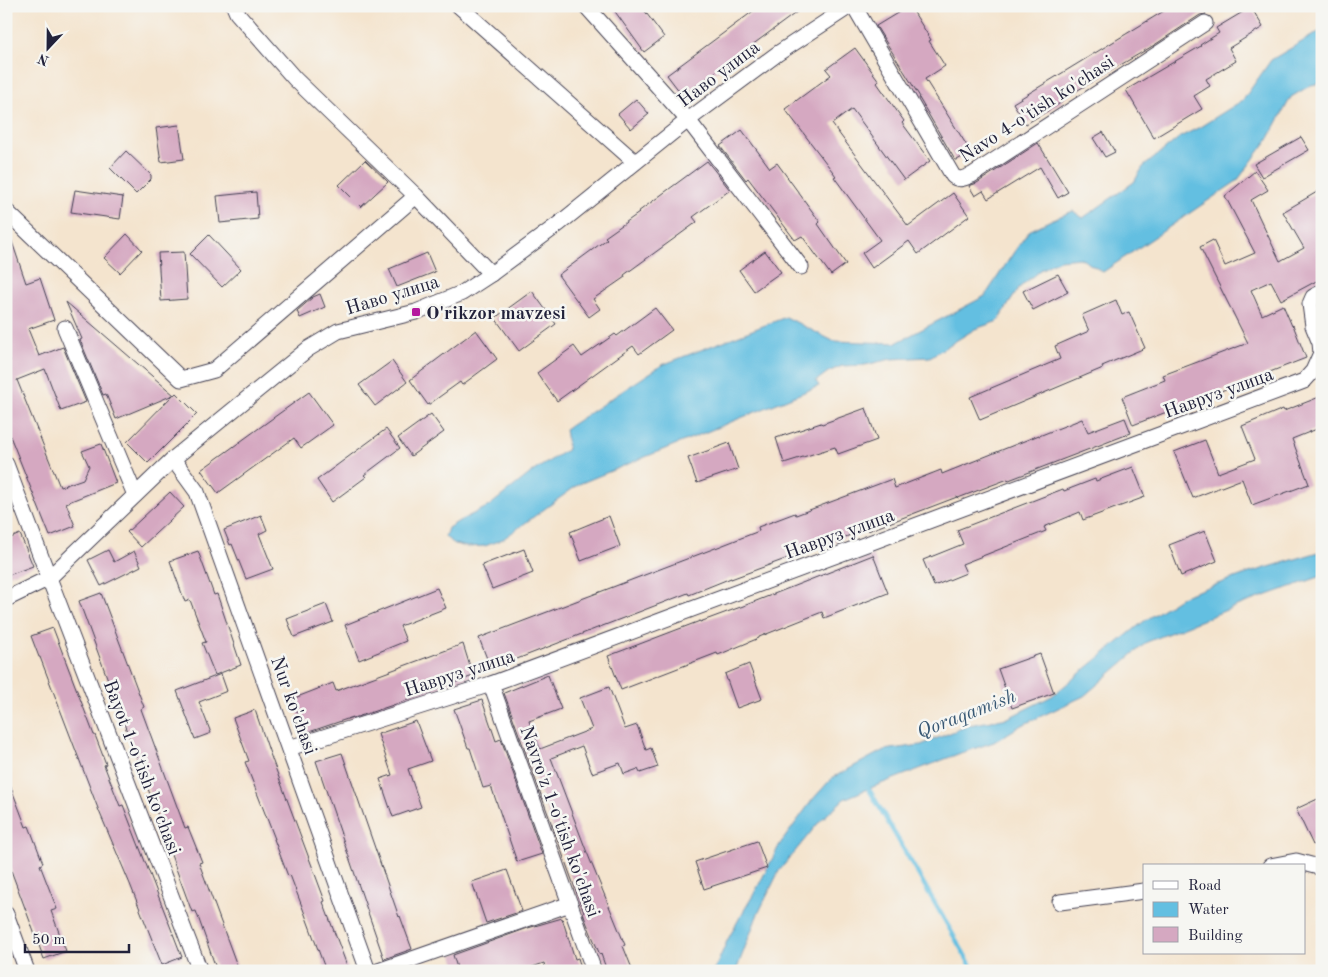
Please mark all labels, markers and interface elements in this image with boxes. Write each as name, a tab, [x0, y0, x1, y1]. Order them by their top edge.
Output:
north arrow	[22, 22, 72, 72]
street label: Наво улица	[675, 38, 764, 112]
text: N	[36, 51, 51, 68]
street label: Navo 4-o'tish ko'chasi	[957, 53, 1118, 167]
street label: Наво улица	[344, 273, 442, 320]
place label: O'rikzor mavzesi	[426, 305, 566, 324]
marker: O'rikzor mavzesi	[410, 306, 422, 318]
street label: Навруз улица	[1162, 366, 1277, 423]
street label: Навруз улица	[783, 507, 898, 564]
street label: Навруз улица	[402, 647, 518, 701]
street label: Nur ko'chasi	[266, 654, 319, 758]
street label: Bayot 1-o'tish ko'chasi	[99, 678, 183, 858]
water label: Qoraqamish	[914, 687, 1019, 743]
street label: Navro'z 1-o'tish ko'chasi	[515, 724, 602, 920]
legend	[1143, 864, 1306, 954]
text: Road	[1188, 879, 1222, 894]
text: Water	[1188, 903, 1229, 918]
scale bar	[25, 922, 129, 954]
text: Building	[1188, 929, 1243, 944]
text: 50 m	[32, 933, 66, 948]

